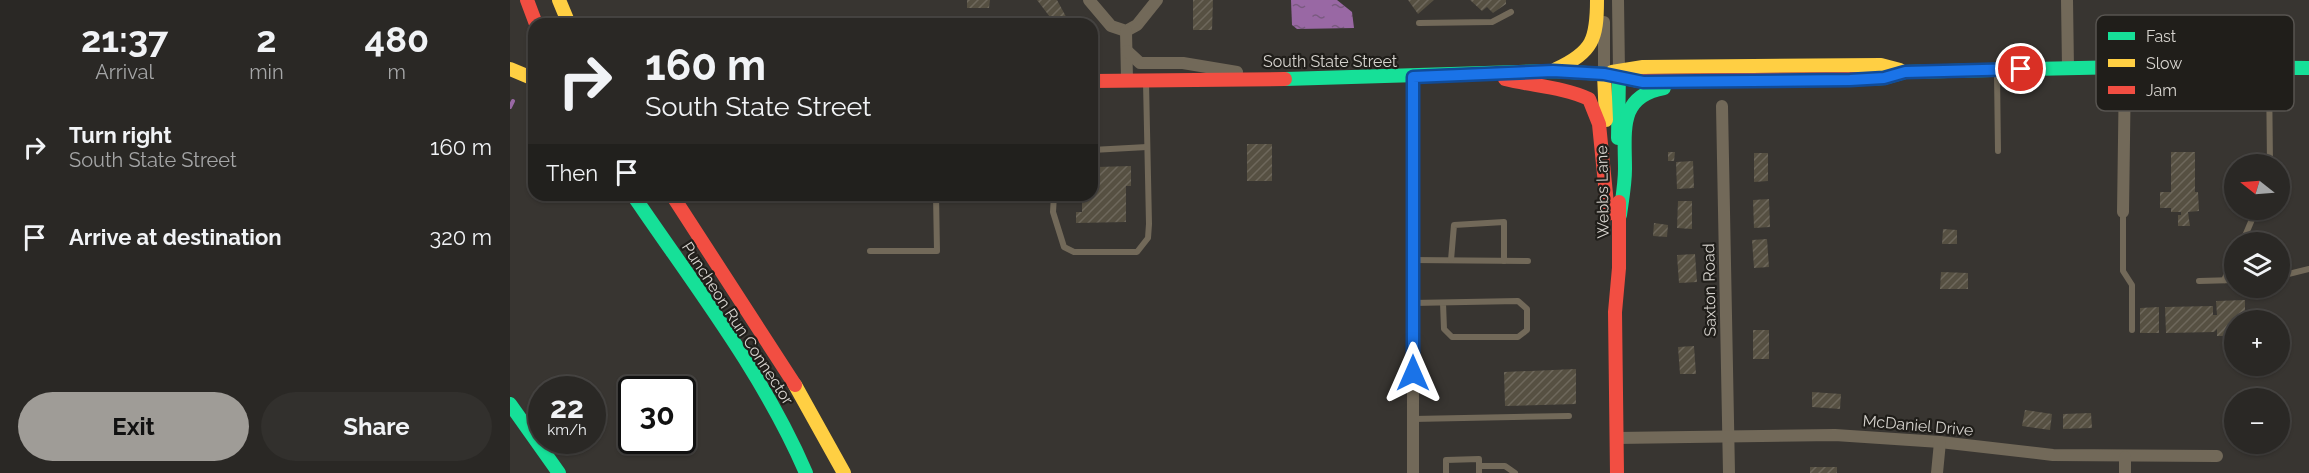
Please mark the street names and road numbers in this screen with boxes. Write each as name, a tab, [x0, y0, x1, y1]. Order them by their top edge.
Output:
street label: South State Street	[1263, 52, 1398, 71]
street label: Webbs Lane	[1592, 145, 1613, 239]
street label: Puncheon Run Connector	[678, 238, 798, 408]
street label: Saxton Road	[1699, 243, 1720, 337]
street label: McDaniel Drive	[1862, 411, 1974, 440]

